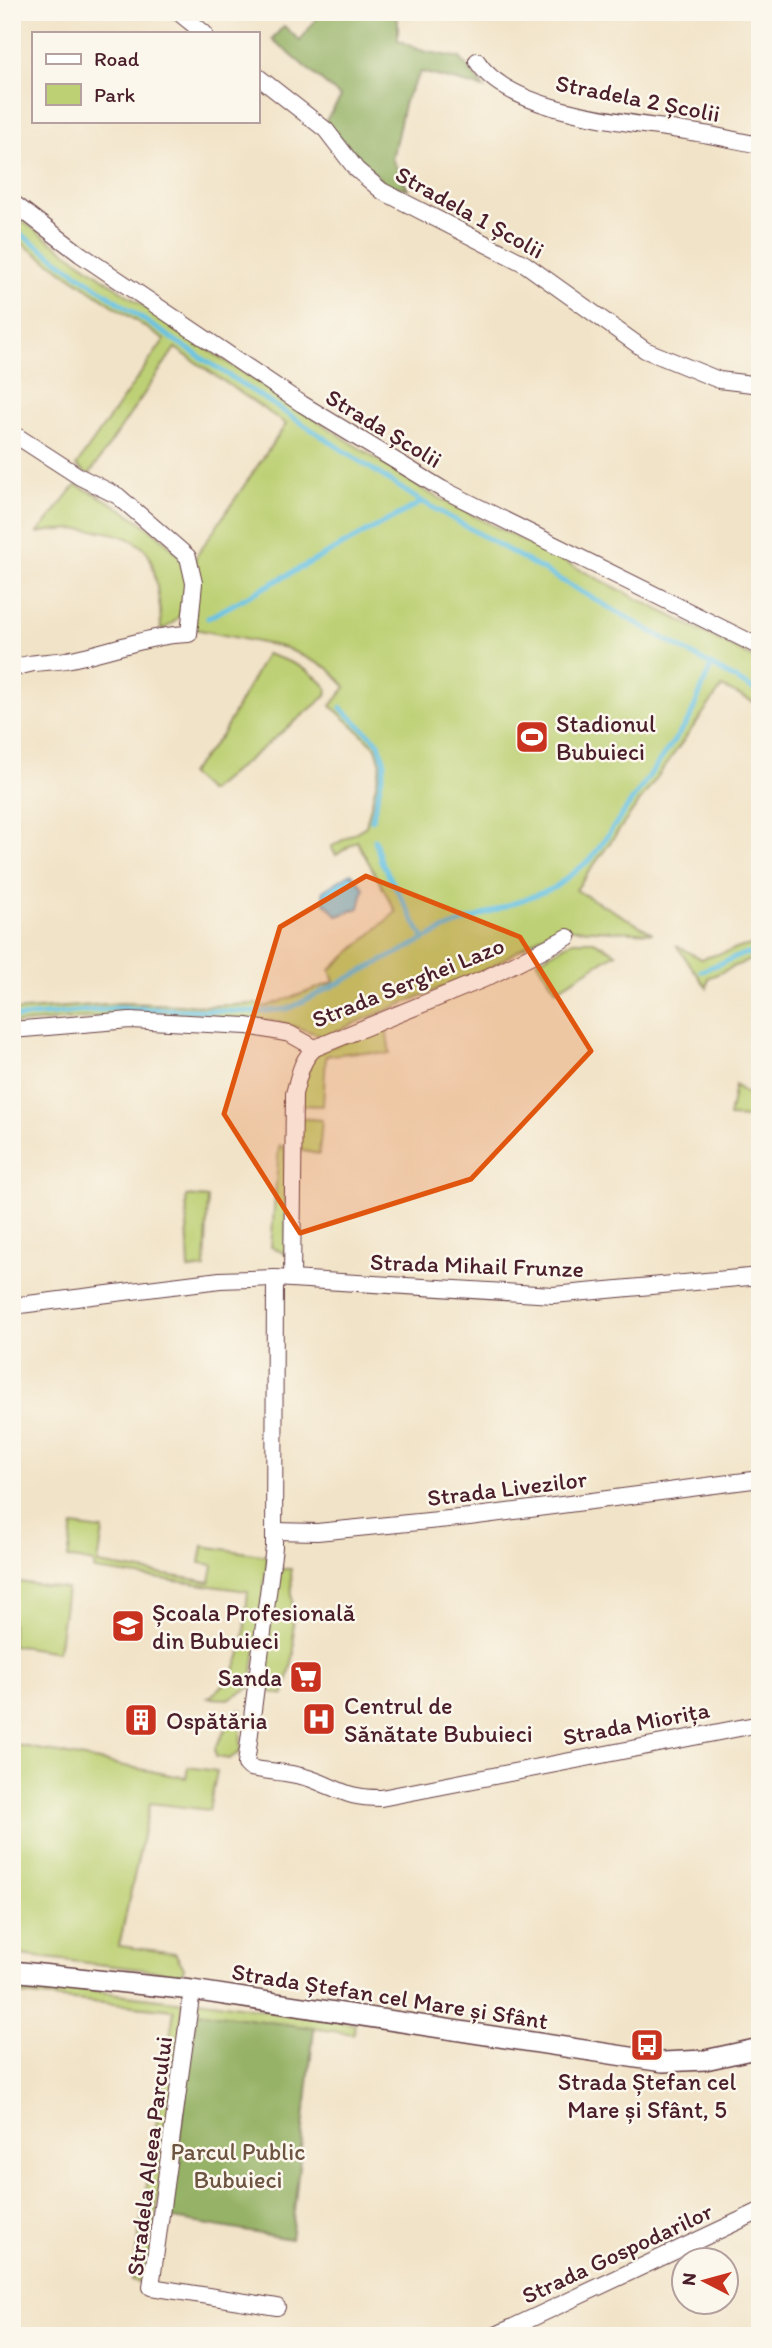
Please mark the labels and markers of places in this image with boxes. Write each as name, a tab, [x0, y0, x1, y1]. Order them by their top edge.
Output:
place label: Stadionul Bubuieci	[556, 709, 656, 766]
sports icon: Stadionul Bubuieci	[513, 718, 551, 756]
place label: Școala Profesională din Bubuieci	[152, 1598, 356, 1655]
school or university icon: Școala Profesională din Bubuieci	[109, 1607, 147, 1645]
supermarket icon: Sanda	[287, 1658, 325, 1696]
place label: Sanda	[218, 1663, 282, 1692]
place label: Centrul de Sănătate Bubuieci	[344, 1691, 533, 1748]
hospital icon: Centrul de Sănătate Bubuieci	[300, 1700, 338, 1738]
building icon: Ospătăria	[122, 1701, 160, 1739]
place label: Ospătăria	[166, 1706, 268, 1735]
bus stop icon: Strada Ștefan cel Mare și Sfânt, 5	[628, 2026, 666, 2064]
place label: Strada Ștefan cel Mare și Sfânt, 5	[558, 2067, 736, 2124]

